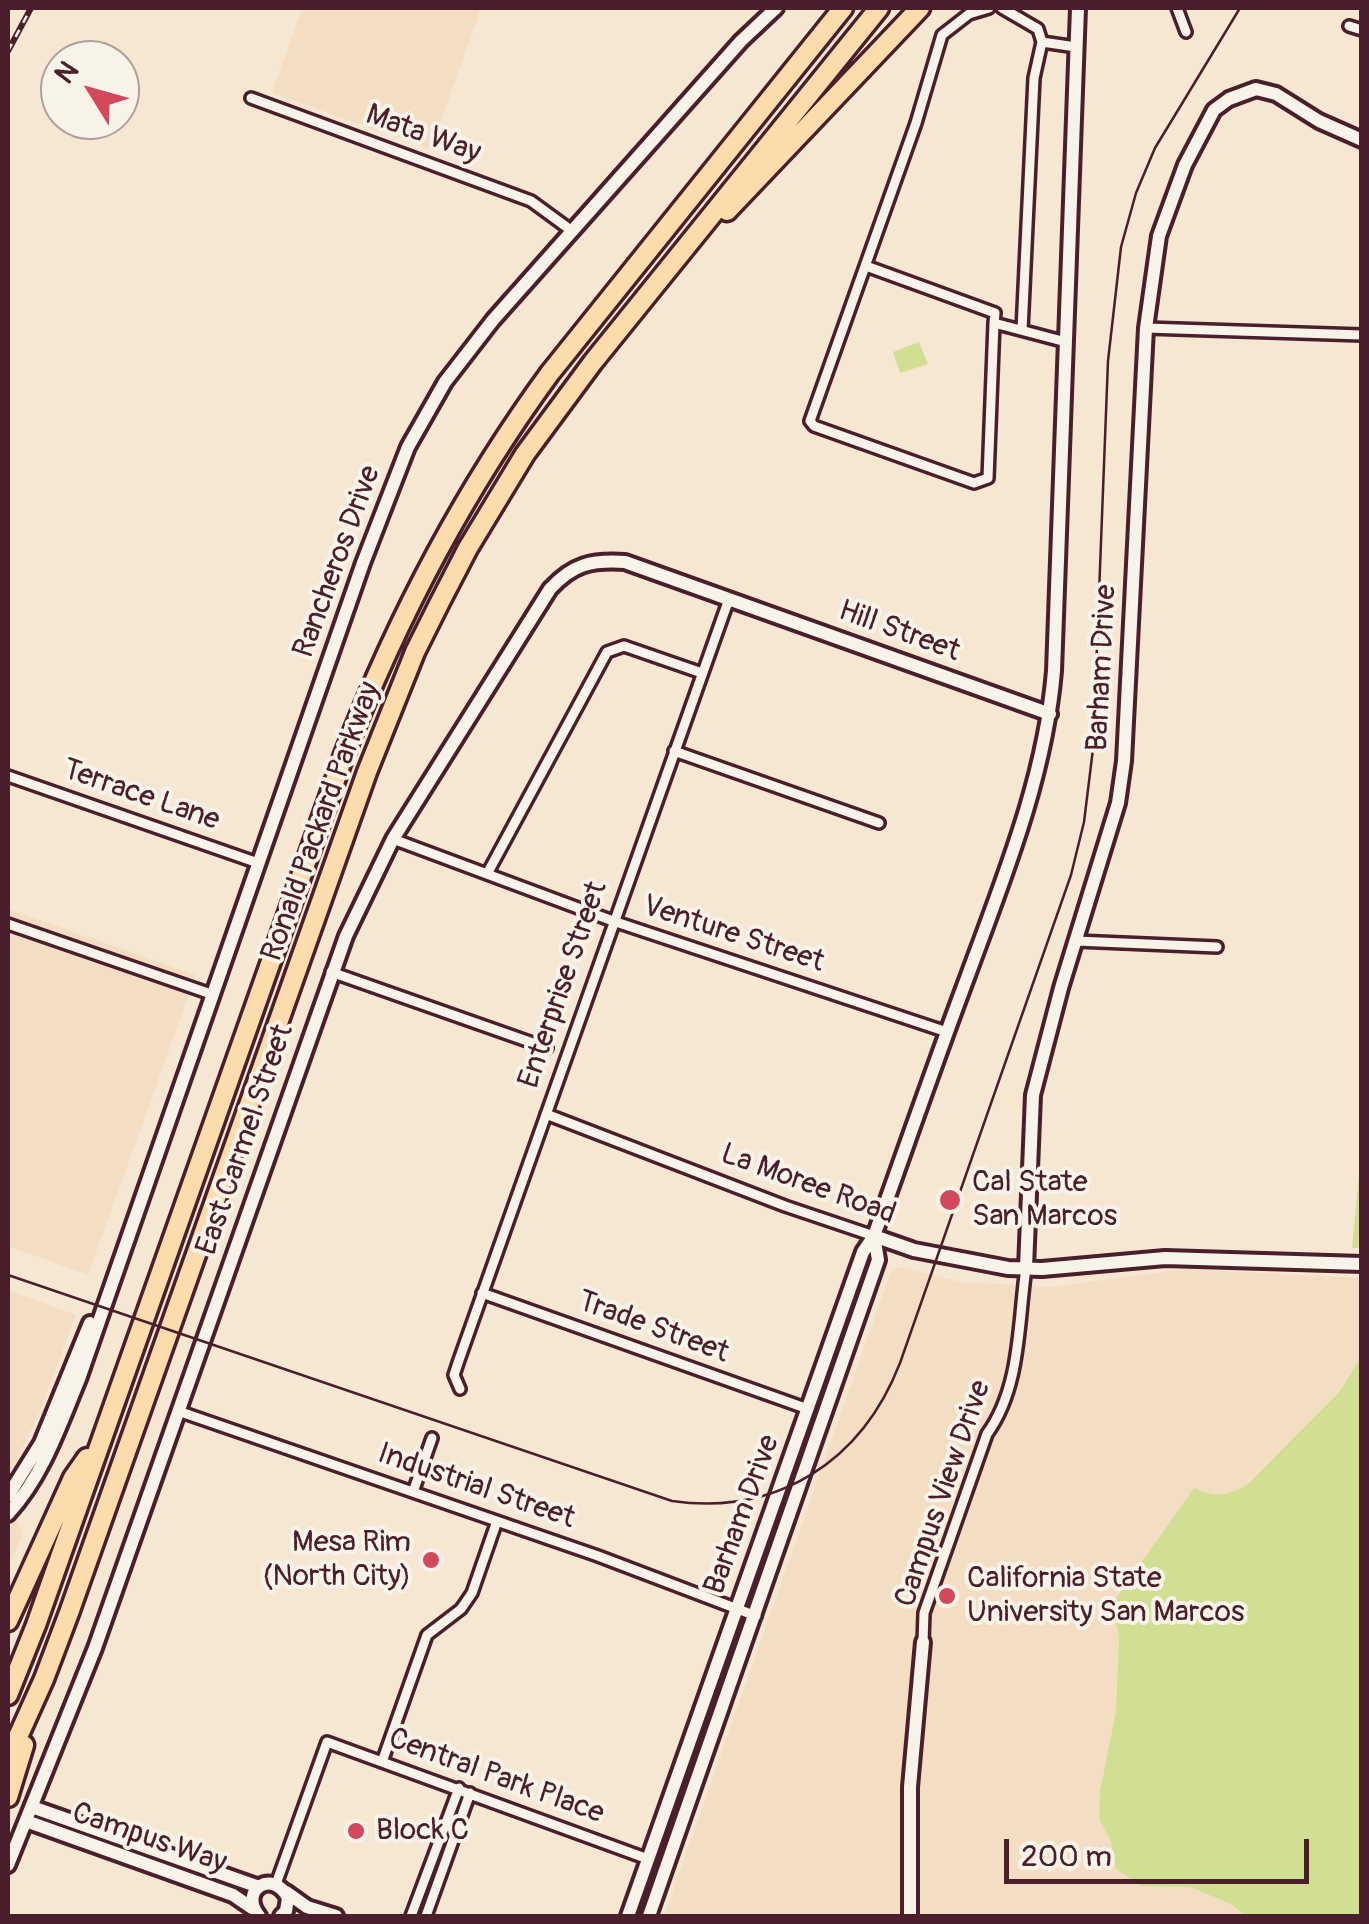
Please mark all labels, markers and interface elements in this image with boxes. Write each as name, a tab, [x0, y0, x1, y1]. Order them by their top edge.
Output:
north arrow	[40, 40, 140, 140]
text: N	[48, 55, 87, 91]
street label: Mata Way	[361, 98, 485, 172]
street label: Rancheros Drive	[287, 461, 389, 663]
street label: Barham Drive	[1081, 584, 1125, 752]
street label: Hill Street	[833, 593, 965, 671]
street label: Ronald Packard Parkway	[255, 678, 389, 966]
street label: Terrace Lane	[58, 752, 224, 840]
street label: Enterprise Street	[512, 877, 616, 1093]
street label: Venture Street	[638, 889, 828, 981]
street label: East Carmel Street	[190, 1020, 302, 1260]
street label: La Moree Road	[716, 1137, 900, 1233]
place label: Cal State San Marcos	[972, 1165, 1117, 1236]
marker: Cal State San Marcos	[937, 1187, 963, 1213]
street label: Trade Street	[573, 1284, 733, 1372]
street label: Campus View Drive	[888, 1376, 1000, 1612]
street label: Barham Drive	[698, 1430, 788, 1600]
street label: Industrial Street	[373, 1436, 579, 1538]
place label: Mesa Rim (North City)	[262, 1525, 411, 1596]
marker: Mesa Rim (North City)	[420, 1549, 442, 1571]
place label: California State University San Marcos	[967, 1561, 1244, 1632]
marker: California State University San Marcos	[936, 1585, 958, 1607]
street label: Central Park Place	[383, 1721, 609, 1833]
street label: Campus Way	[67, 1796, 231, 1882]
place label: Block C	[376, 1813, 469, 1849]
scale bar	[1009, 1819, 1314, 1881]
marker: Block C	[345, 1820, 367, 1842]
text: 200 m	[1021, 1838, 1112, 1875]

